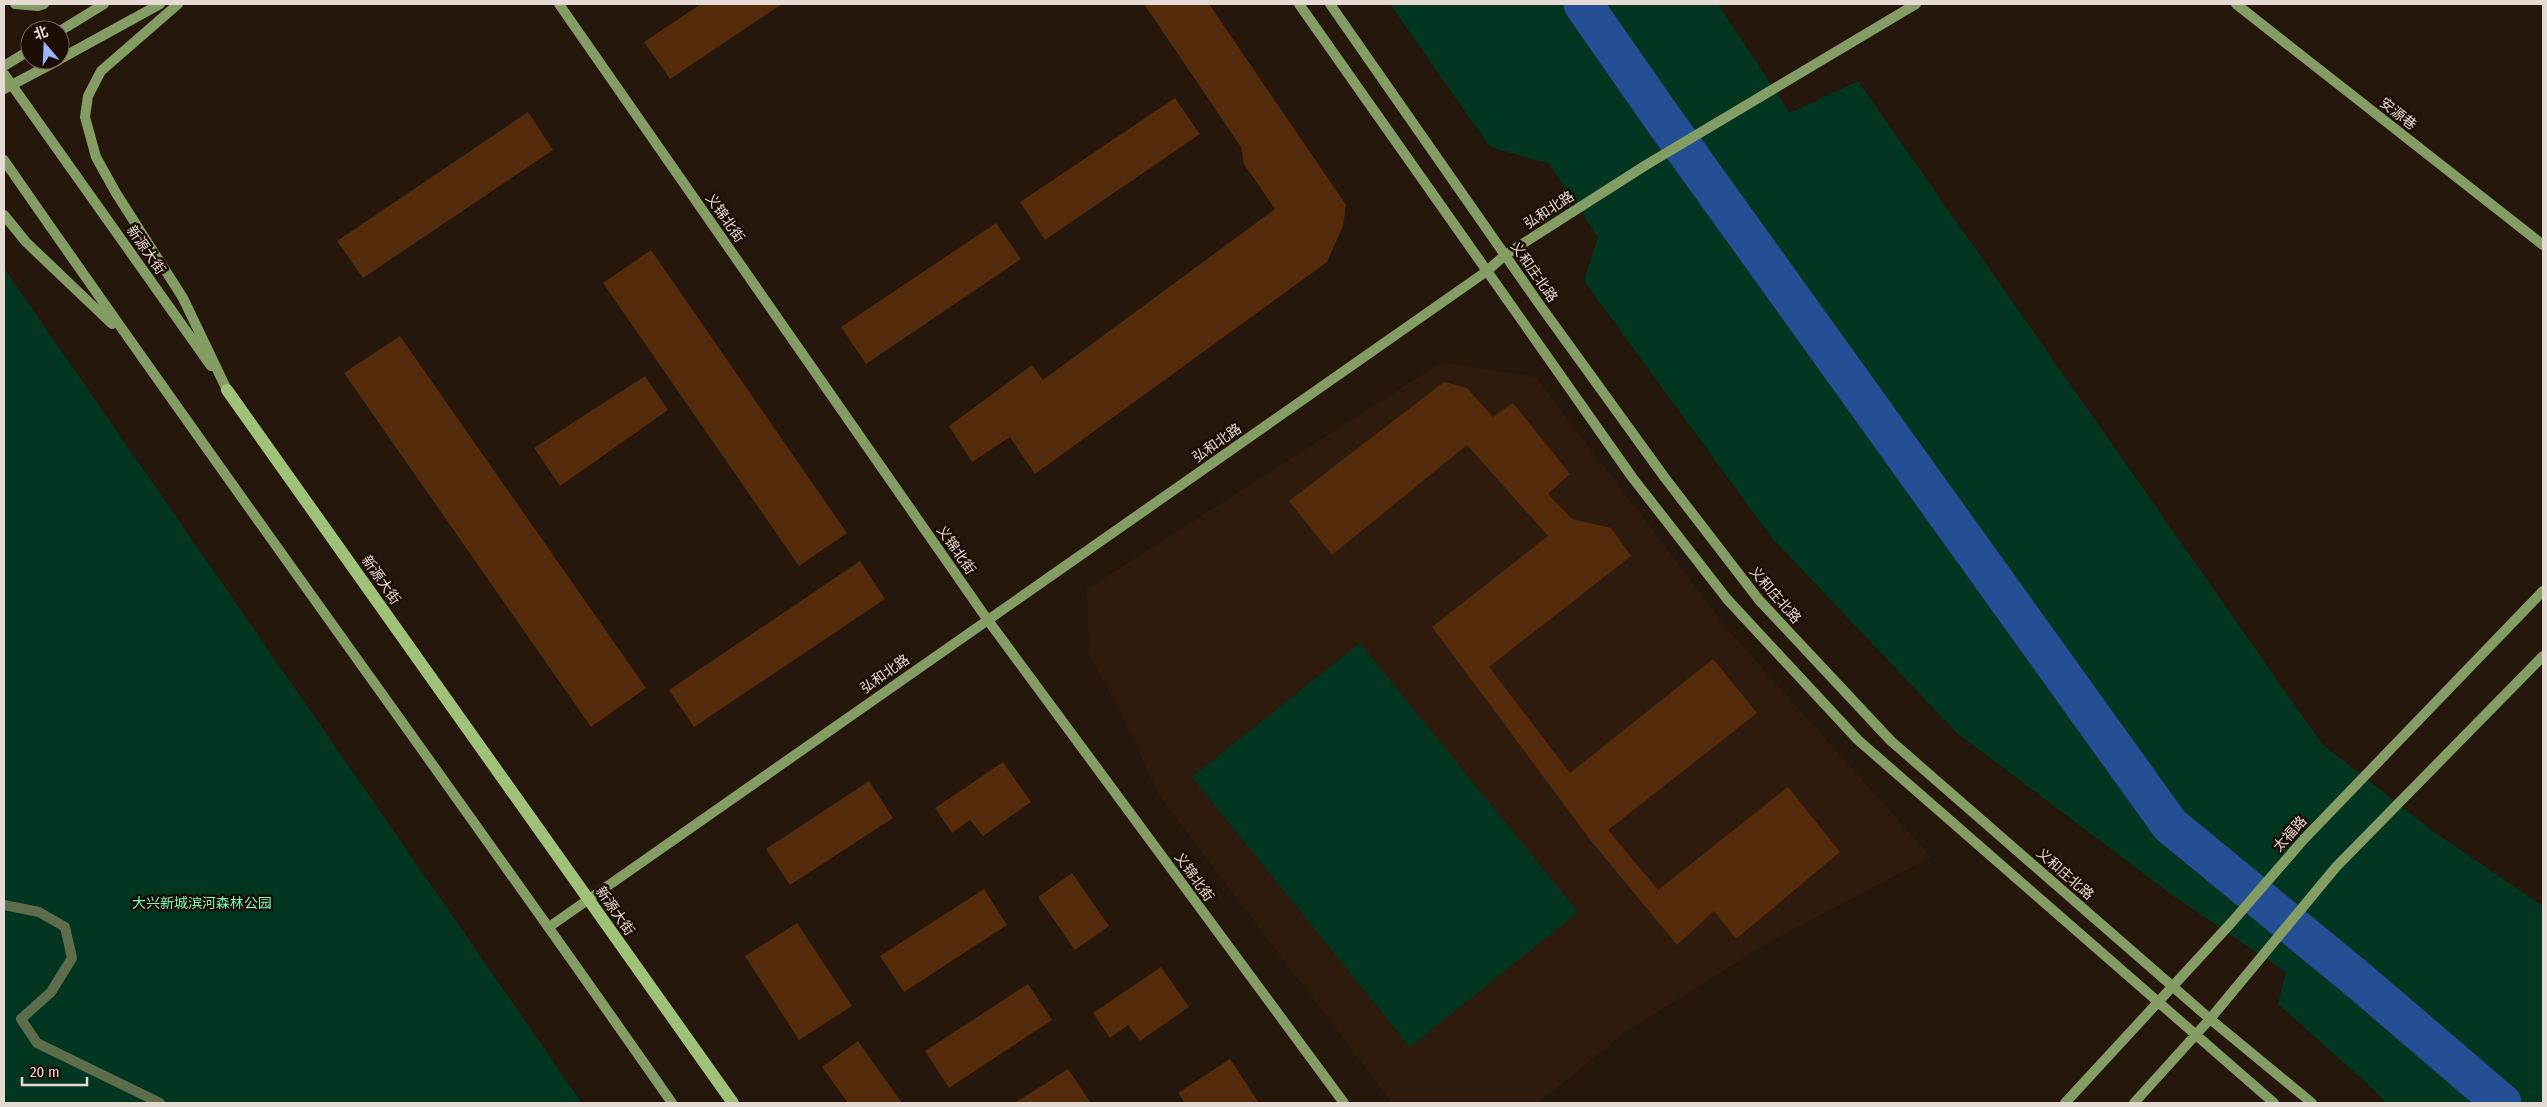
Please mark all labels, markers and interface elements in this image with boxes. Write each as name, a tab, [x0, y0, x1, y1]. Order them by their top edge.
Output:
north arrow	[20, 20, 70, 70]
text: 北	[32, 23, 50, 43]
street label: 安源巷	[2376, 94, 2420, 134]
street label: 弘和北路	[1521, 188, 1577, 232]
street label: 义锦北街	[702, 190, 748, 246]
street label: 新源大街	[123, 222, 169, 278]
street label: 义和庄北路	[1507, 238, 1561, 306]
street label: 弘和北路	[1189, 420, 1245, 466]
street label: 义锦北街	[933, 522, 979, 578]
street label: 新源大街	[358, 552, 404, 608]
street label: 义和庄北路	[1746, 563, 1804, 627]
street label: 弘和北路	[857, 651, 913, 697]
street label: 太福路	[2270, 813, 2310, 855]
street label: 义和庄北路	[2033, 845, 2097, 903]
street label: 义锦北街	[1171, 849, 1217, 905]
street label: 新源大街	[592, 883, 638, 939]
park label: 大兴新城滨河森林公园	[132, 895, 272, 912]
scale bar	[22, 1054, 88, 1086]
text: 20 m	[30, 1063, 60, 1081]

